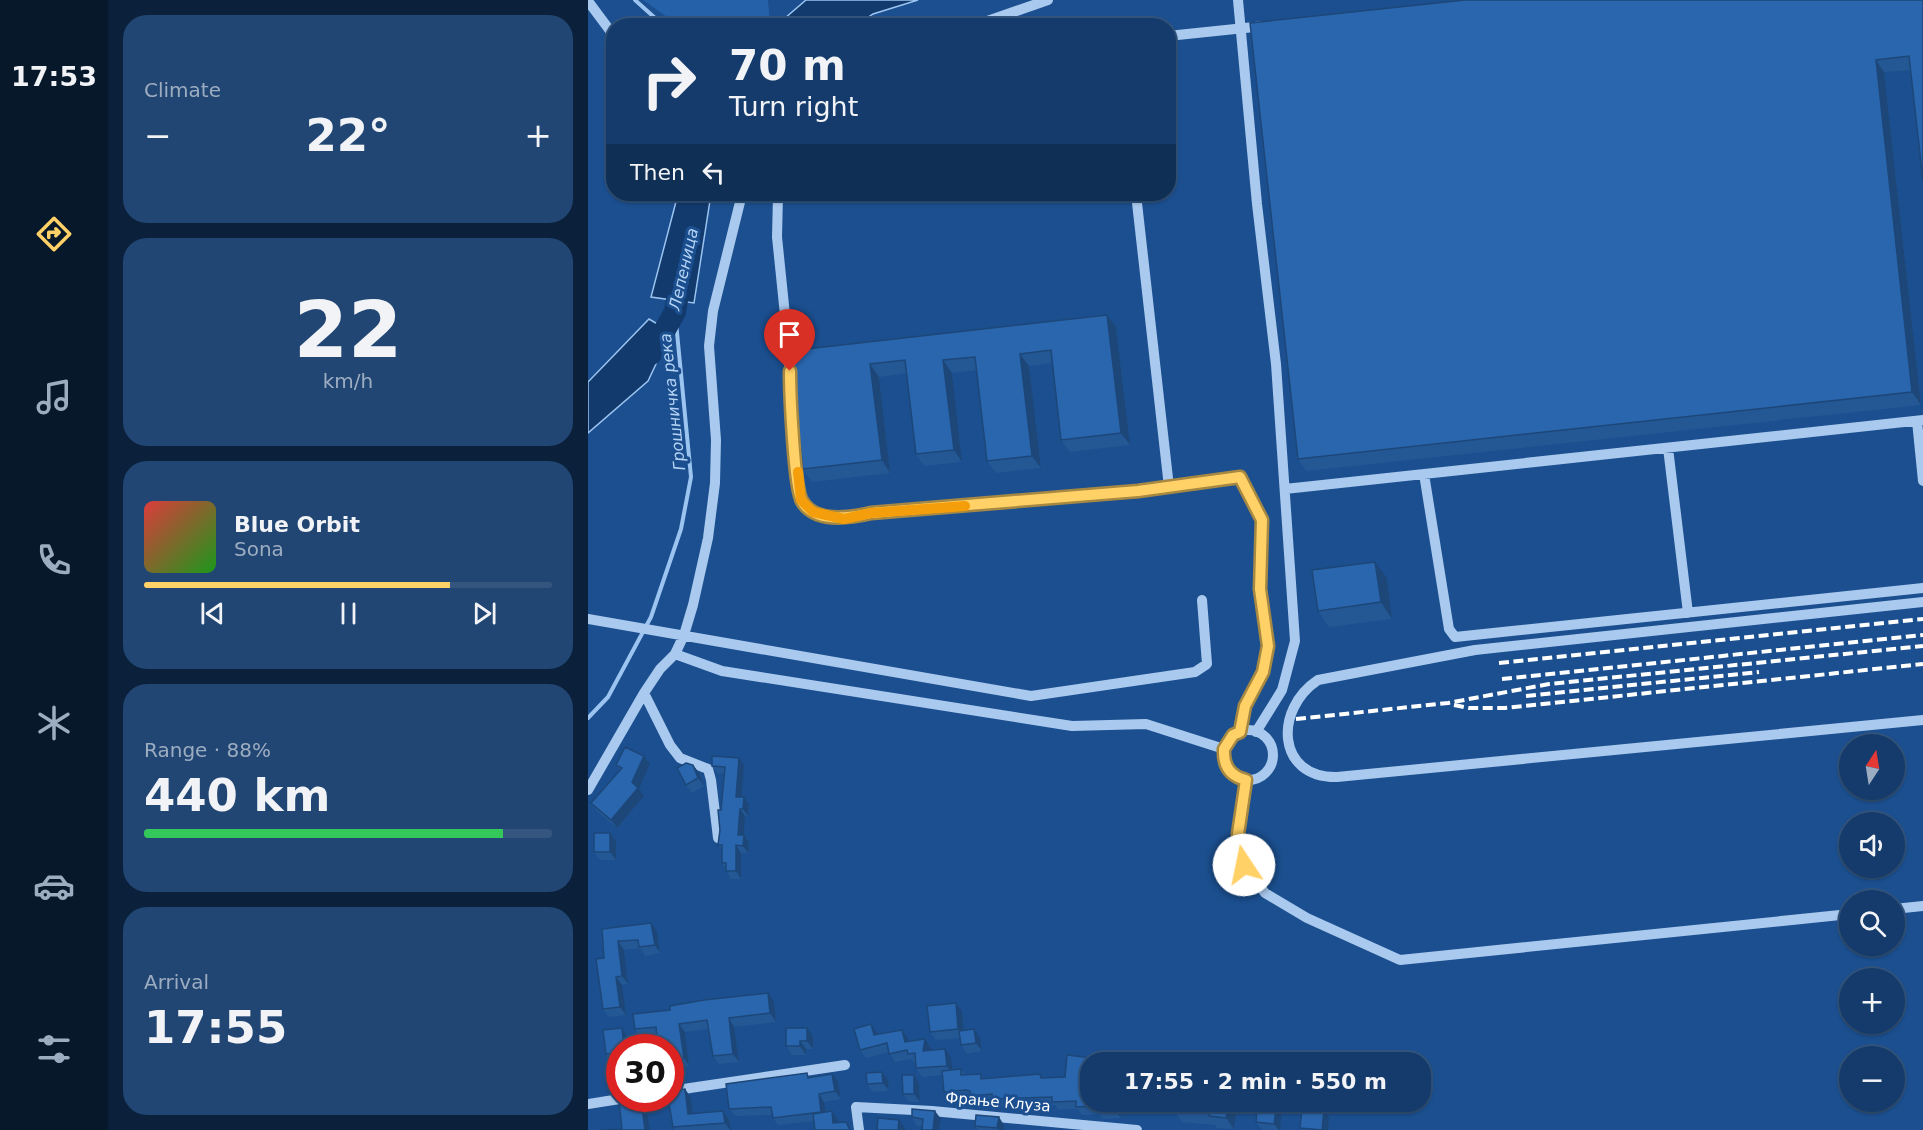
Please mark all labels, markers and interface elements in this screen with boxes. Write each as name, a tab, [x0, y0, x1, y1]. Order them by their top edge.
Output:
text: 70 m	[729, 41, 846, 90]
icon: right	[630, 42, 708, 120]
text: 17:53	[11, 61, 97, 92]
text: Climate	[144, 78, 221, 102]
text: Turn right	[729, 91, 858, 122]
text: 22°	[305, 109, 391, 162]
text: −	[144, 116, 172, 155]
text: +	[524, 116, 552, 155]
icon: left	[697, 156, 730, 189]
text: Then	[630, 160, 685, 185]
icon: directions	[33, 213, 75, 255]
water label: Лепеница	[665, 226, 702, 313]
text: 22	[294, 285, 402, 375]
pin	[764, 309, 815, 371]
icon: arrive	[773, 318, 806, 351]
water label: Грошничка река	[656, 332, 689, 471]
text: km/h	[323, 369, 373, 393]
icon: music	[33, 376, 75, 418]
text: Blue Orbit	[234, 512, 360, 537]
text: Sona	[234, 537, 284, 561]
icon: phone	[33, 539, 75, 581]
icon: previous	[196, 597, 229, 630]
icon: pause	[332, 597, 365, 630]
icon: next	[468, 597, 501, 630]
icon: climate	[33, 702, 75, 744]
north arrow	[1839, 734, 1905, 800]
map controls	[1839, 734, 1905, 1112]
text: Range · 88%	[144, 738, 271, 762]
text: 440 km	[144, 769, 330, 822]
button: sound	[1839, 812, 1905, 878]
position arrow	[1212, 833, 1276, 897]
icon: car	[33, 865, 75, 907]
button: search	[1839, 890, 1905, 956]
button: +	[1839, 968, 1905, 1034]
text: Arrival	[144, 970, 209, 994]
text: 17:55	[144, 1001, 287, 1054]
icon: filters	[33, 1028, 75, 1070]
speed limit sign: 30	[606, 1034, 684, 1112]
button: −	[1839, 1046, 1905, 1112]
text: 17:55 · 2 min · 550 m	[1124, 1069, 1387, 1094]
street label: Фрање Клуза	[945, 1088, 1051, 1116]

